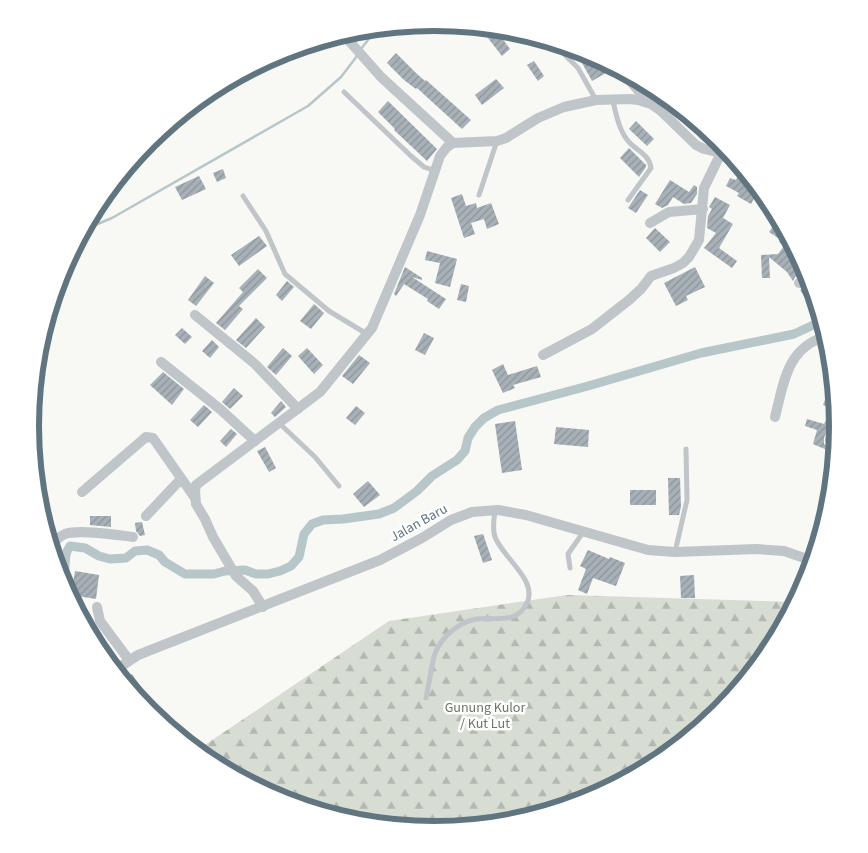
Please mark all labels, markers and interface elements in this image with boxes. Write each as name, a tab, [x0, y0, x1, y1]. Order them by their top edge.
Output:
street label: Jalan Baru	[387, 499, 451, 547]
park label: Gunung Kulor / Kut Lut	[445, 698, 525, 734]

